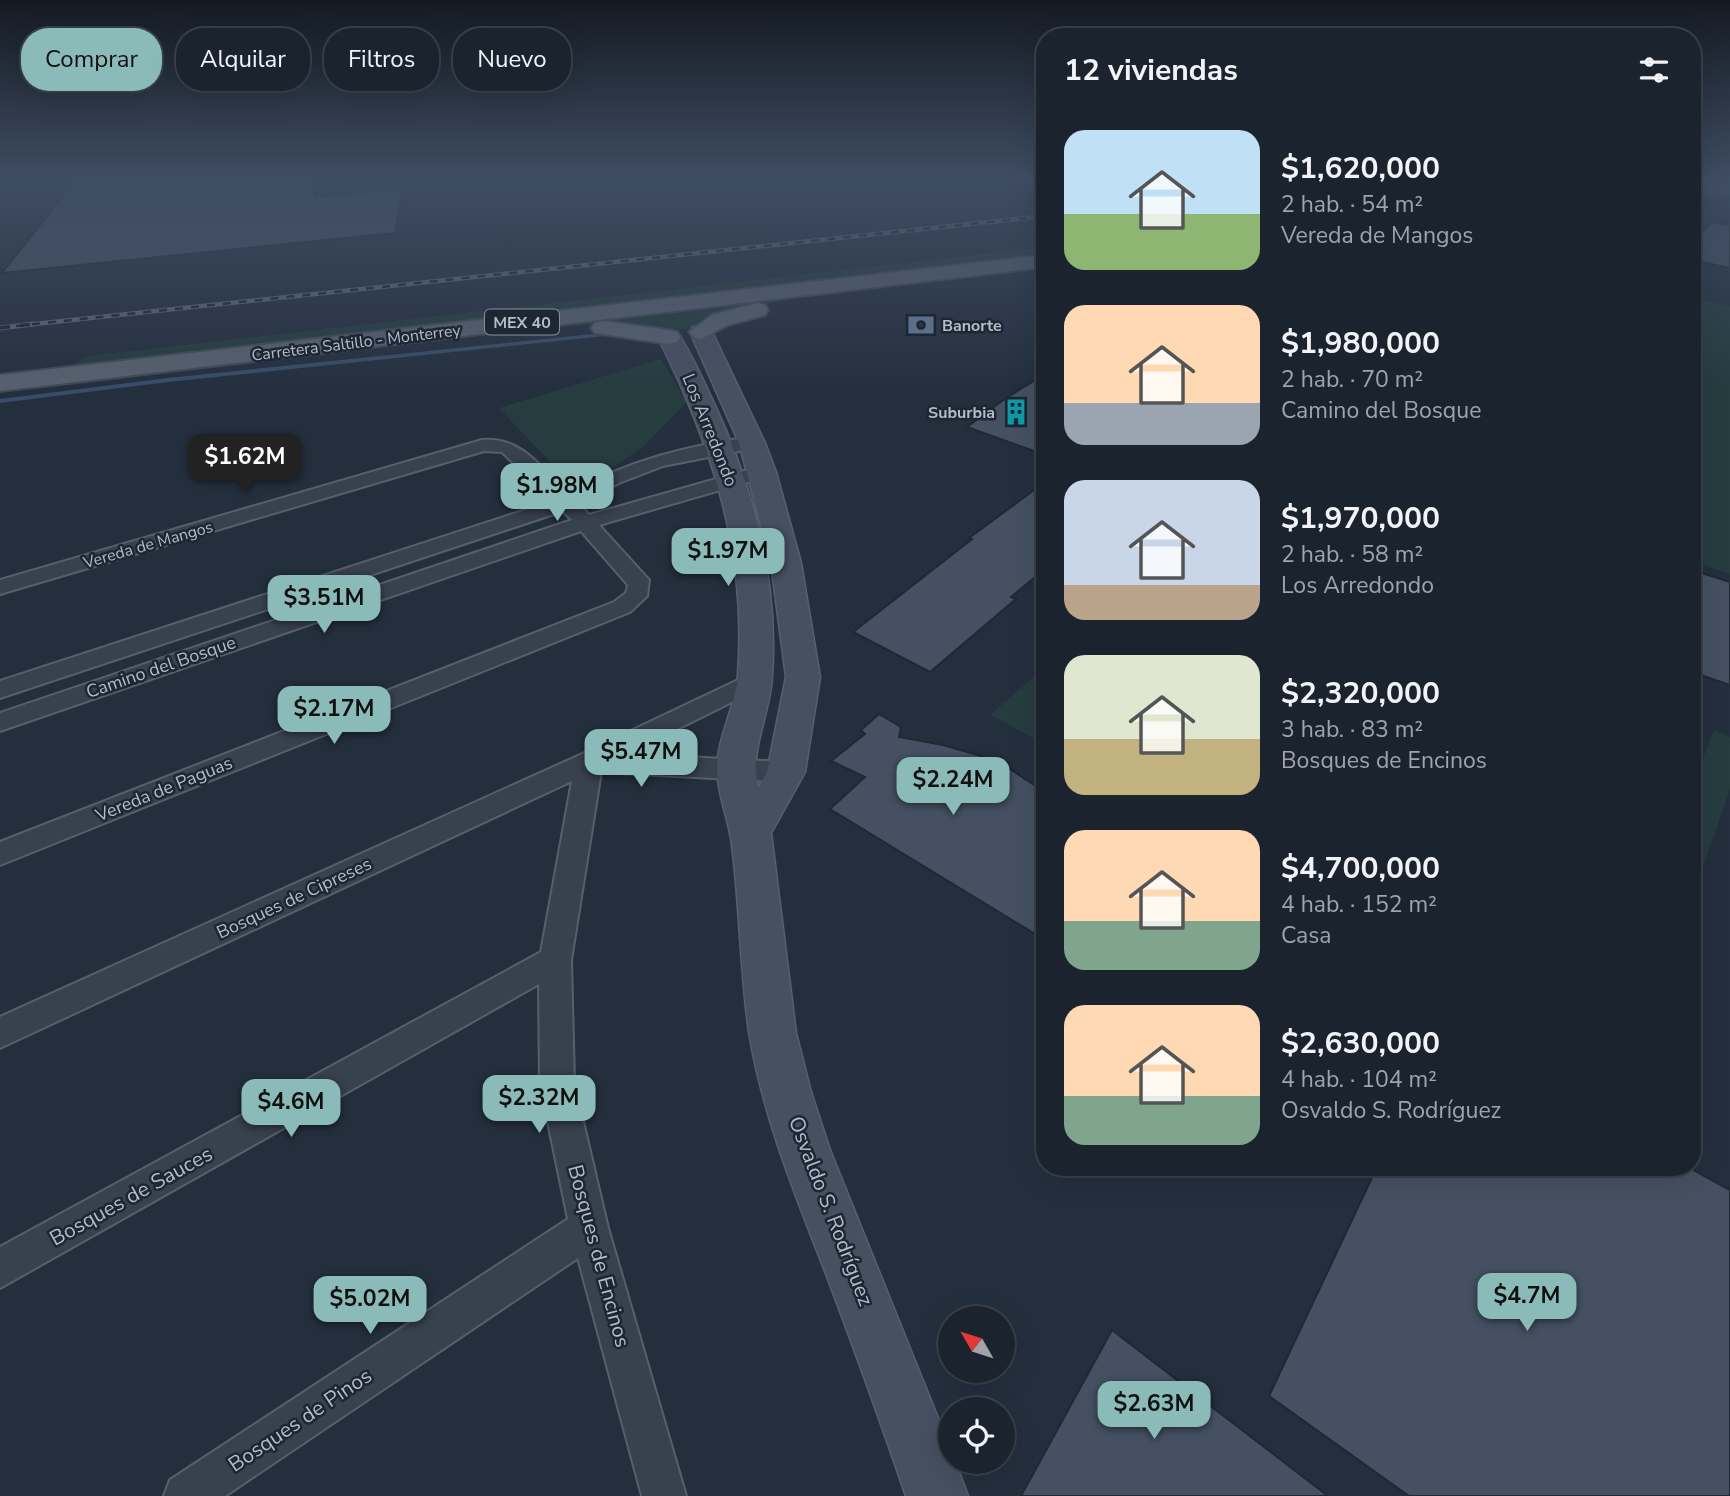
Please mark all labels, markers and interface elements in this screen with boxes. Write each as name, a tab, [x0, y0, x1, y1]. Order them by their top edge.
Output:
chip: Comprar	[21, 28, 162, 91]
chip: Alquilar	[176, 28, 310, 91]
chip: Filtros	[324, 28, 439, 91]
chip: Nuevo	[453, 28, 571, 91]
text: 12 viviendas	[1064, 50, 1238, 91]
icon: filters	[1635, 51, 1673, 89]
text: $1,620,000	[1281, 148, 1440, 189]
icon: home	[1120, 158, 1204, 242]
text: 2 hab. · 54 m²	[1281, 189, 1423, 220]
text: Vereda de Mangos	[1281, 220, 1473, 251]
road number: MEX 40	[485, 310, 559, 334]
bank icon: Banorte	[906, 310, 936, 340]
place label: Banorte	[942, 315, 1002, 337]
street label: Carretera Saltillo - Monterrey	[250, 319, 463, 367]
text: $1,980,000	[1281, 323, 1440, 364]
icon: home	[1120, 333, 1204, 417]
text: 2 hab. · 70 m²	[1281, 364, 1423, 395]
street label: Los Arredondo	[676, 370, 744, 490]
text: Camino del Bosque	[1281, 395, 1481, 426]
building icon: Suburbia	[1001, 397, 1031, 427]
place label: Suburbia	[928, 402, 995, 424]
pin: $1.62M	[188, 434, 302, 494]
text: $1.62M	[205, 441, 285, 472]
pin: $1.98M	[500, 463, 614, 523]
text: $1.98M	[517, 470, 597, 501]
text: $1,970,000	[1281, 498, 1440, 539]
icon: home	[1120, 508, 1204, 592]
street label: Vereda de Mangos	[80, 516, 216, 574]
pin: $1.97M	[671, 528, 785, 588]
text: $1.97M	[688, 535, 768, 566]
text: 2 hab. · 58 m²	[1281, 539, 1423, 570]
text: Los Arredondo	[1281, 570, 1434, 601]
pin: $3.51M	[267, 576, 381, 635]
text: $3.51M	[284, 582, 364, 613]
street label: Camino del Bosque	[83, 630, 239, 704]
text: $2,320,000	[1281, 673, 1440, 714]
icon: home	[1120, 683, 1204, 767]
pin: $2.17M	[277, 686, 391, 746]
text: $2.17M	[294, 693, 374, 724]
text: 3 hab. · 83 m²	[1281, 714, 1423, 745]
pin: $5.47M	[584, 730, 698, 789]
text: $5.47M	[601, 736, 681, 767]
text: Bosques de Encinos	[1281, 745, 1487, 776]
street label: Vereda de Paguas	[91, 751, 236, 828]
pin: $2.24M	[896, 758, 1010, 817]
text: $2.24M	[913, 764, 993, 795]
text: $4,700,000	[1281, 848, 1440, 889]
street label: Bosques de Cipreses	[213, 852, 375, 944]
icon: home	[1120, 858, 1204, 942]
text: 4 hab. · 152 m²	[1281, 889, 1437, 920]
text: Casa	[1281, 920, 1332, 951]
text: $2,630,000	[1281, 1023, 1440, 1064]
icon: home	[1120, 1033, 1204, 1117]
text: 4 hab. · 104 m²	[1281, 1064, 1437, 1095]
pin: $2.32M	[482, 1076, 596, 1135]
pin: $4.6M	[242, 1080, 340, 1139]
text: $2.32M	[499, 1082, 579, 1113]
text: $4.6M	[257, 1086, 325, 1117]
text: Osvaldo S. Rodríguez	[1281, 1095, 1501, 1126]
street label: Osvaldo S. Rodríguez	[782, 1112, 880, 1310]
street label: Bosques de Sauces	[45, 1140, 217, 1252]
street label: Bosques de Encinos	[561, 1162, 637, 1350]
pin: $4.7M	[1478, 1274, 1576, 1333]
pin: $5.02M	[313, 1276, 427, 1336]
text: $4.7M	[1493, 1280, 1561, 1311]
text: $5.02M	[330, 1283, 410, 1314]
north arrow	[938, 1306, 1015, 1382]
map controls	[938, 1306, 1015, 1474]
street label: Bosques de Pinos	[223, 1362, 377, 1478]
pin: $2.63M	[1097, 1382, 1211, 1441]
text: $2.63M	[1114, 1388, 1194, 1419]
button: locate	[938, 1397, 1015, 1474]

